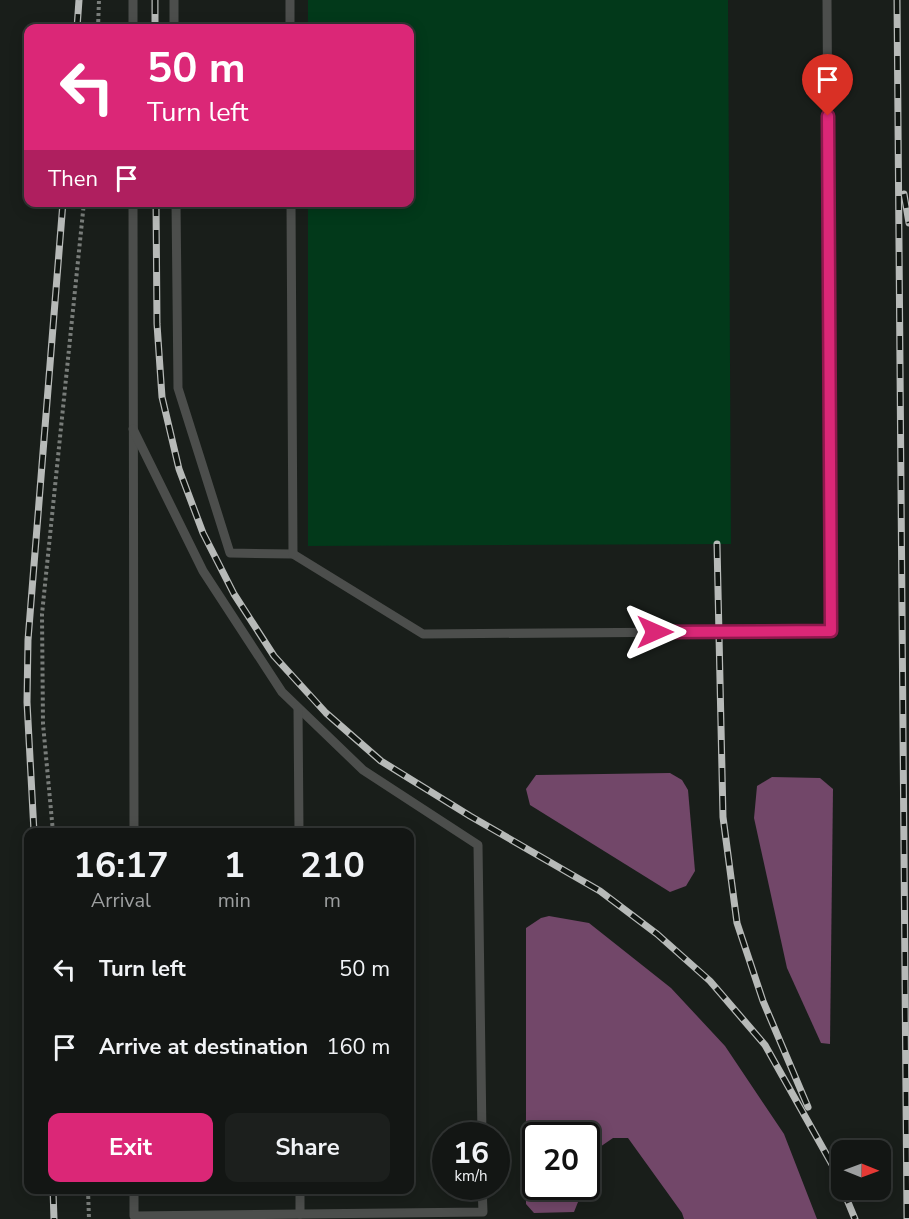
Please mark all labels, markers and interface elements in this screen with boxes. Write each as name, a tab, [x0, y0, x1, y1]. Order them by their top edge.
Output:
text: 50 m	[147, 40, 246, 97]
icon: left	[48, 48, 126, 126]
pin	[802, 54, 853, 116]
icon: arrive	[811, 63, 844, 96]
text: Turn left	[147, 94, 248, 131]
icon: arrive	[110, 162, 143, 195]
text: Then	[48, 164, 98, 194]
position arrow	[623, 600, 687, 664]
text: 16:17	[73, 841, 169, 890]
text: 1	[223, 841, 245, 890]
text: 210	[300, 841, 365, 890]
text: Arrival	[91, 887, 151, 914]
text: min	[218, 887, 251, 914]
text: m	[324, 887, 341, 914]
icon: left	[48, 953, 81, 986]
text: Turn left	[99, 954, 186, 984]
text: 50 m	[339, 954, 390, 984]
icon: arrive	[48, 1031, 81, 1064]
text: Arrive at destination	[99, 1032, 308, 1062]
text: 160 m	[326, 1032, 390, 1062]
button: Exit	[48, 1113, 213, 1182]
button: Share	[225, 1113, 390, 1182]
speed limit sign: 20	[522, 1122, 600, 1200]
text: 16	[453, 1133, 489, 1174]
north arrow	[831, 1140, 891, 1200]
map controls	[831, 1140, 891, 1200]
text: km/h	[454, 1166, 488, 1186]

